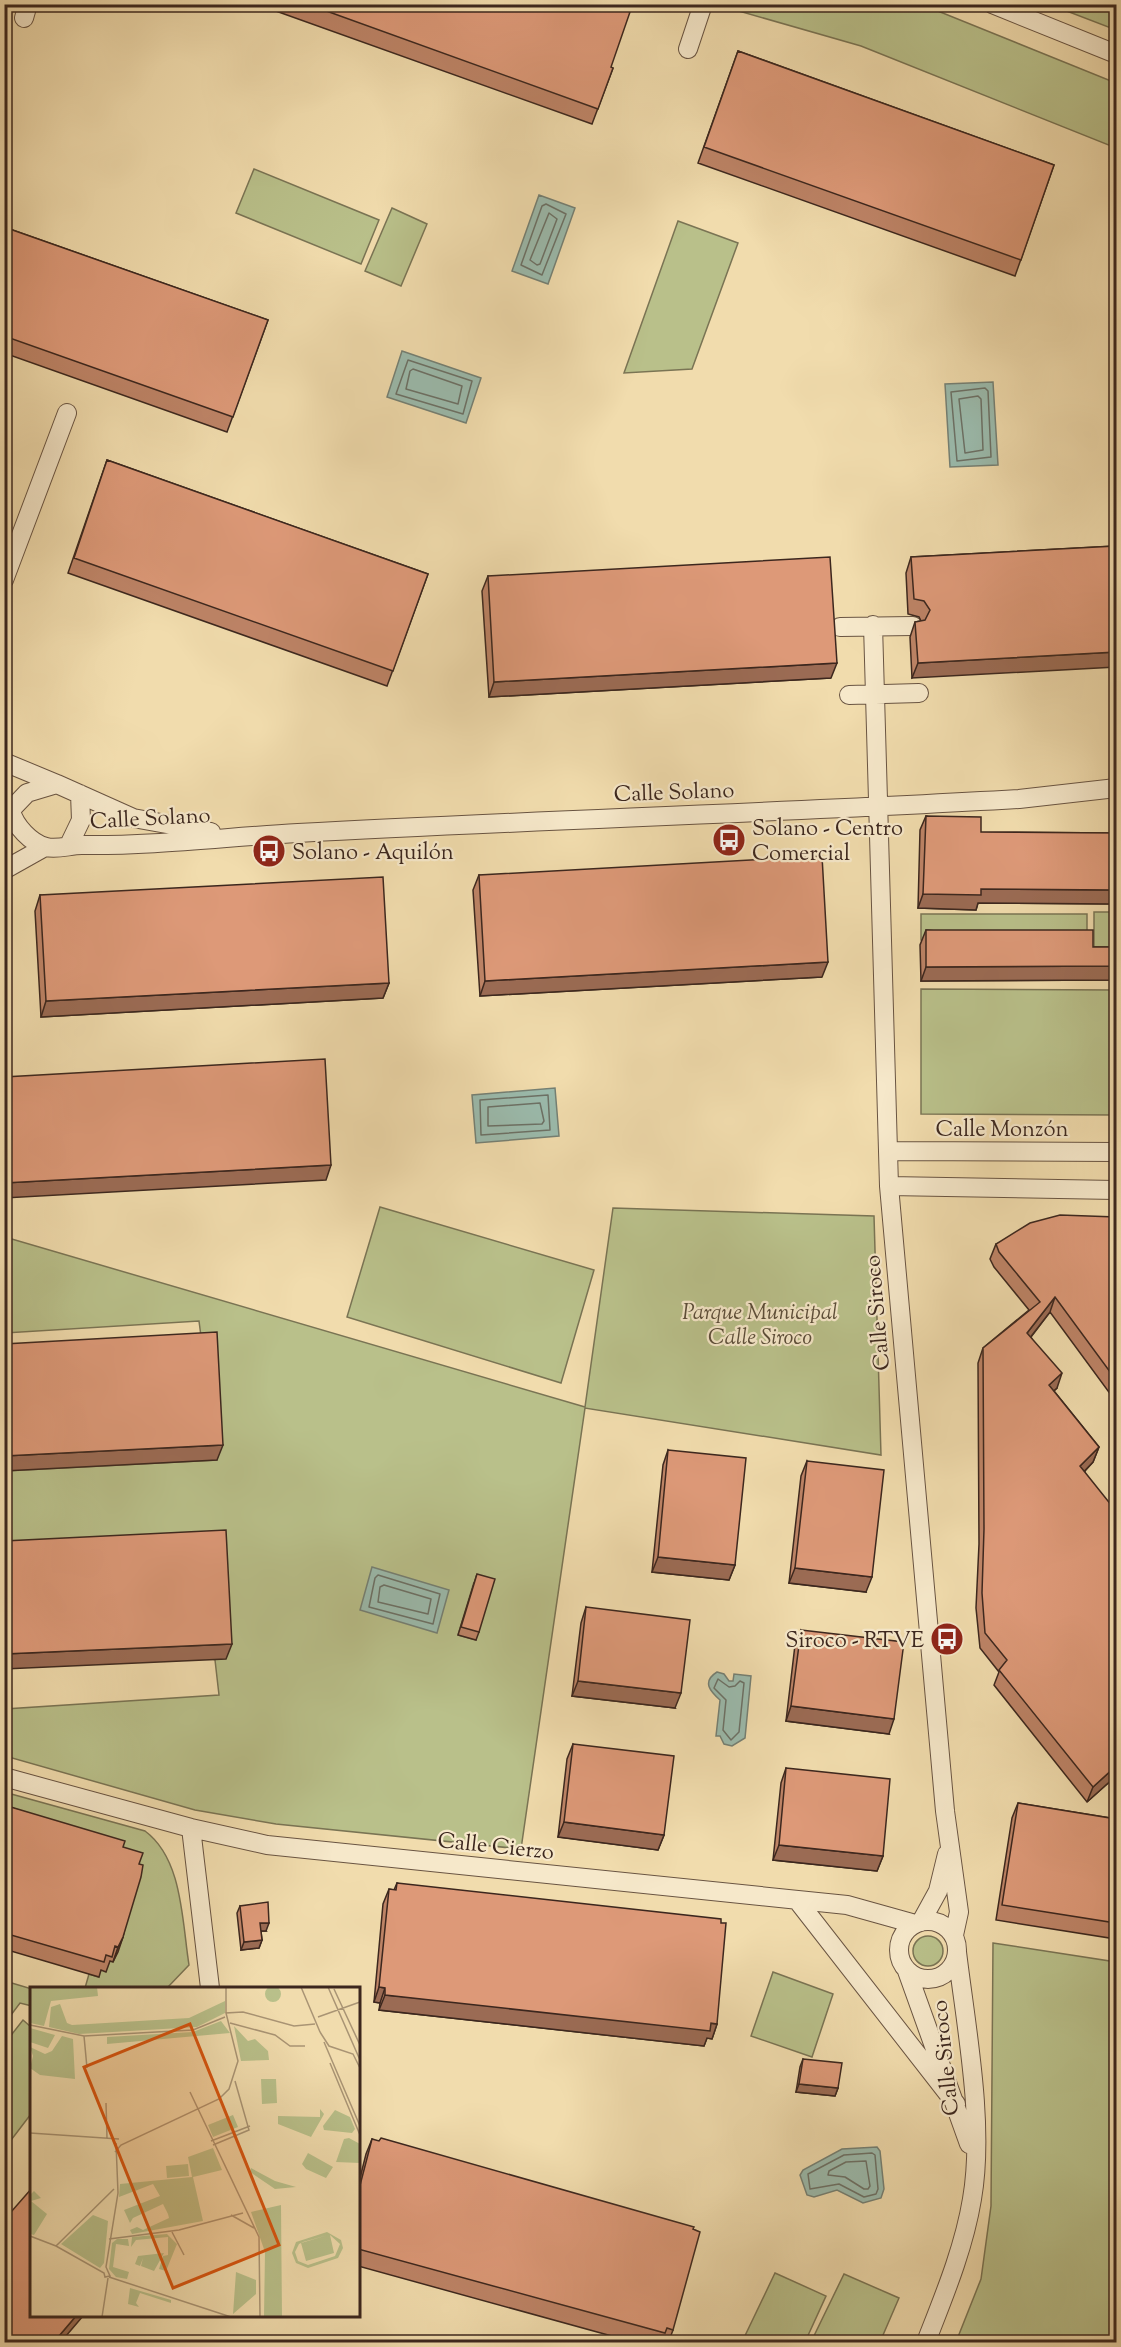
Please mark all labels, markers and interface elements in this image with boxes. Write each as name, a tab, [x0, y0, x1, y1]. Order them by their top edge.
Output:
street label: Calle Solano	[613, 776, 735, 812]
street label: Calle Solano	[89, 801, 211, 839]
place label: Solano - Centro Comercial	[752, 814, 903, 871]
bus stop icon: Solano - Centro Comercial	[711, 822, 747, 858]
bus stop icon: Solano - Aquilón	[251, 833, 287, 869]
place label: Solano - Aquilón	[292, 838, 454, 870]
street label: Calle Monzón	[936, 1115, 1068, 1147]
street label: Calle Siroco	[858, 1254, 900, 1372]
park label: Parque Municipal Calle Siroco	[682, 1298, 838, 1355]
bus stop icon: Siroco - RTVE	[929, 1621, 965, 1657]
place label: Siroco - RTVE	[785, 1626, 924, 1658]
street label: Calle Cierzo	[436, 1826, 556, 1870]
inset map	[30, 1987, 360, 2317]
street label: Calle Siroco	[925, 1998, 969, 2117]

